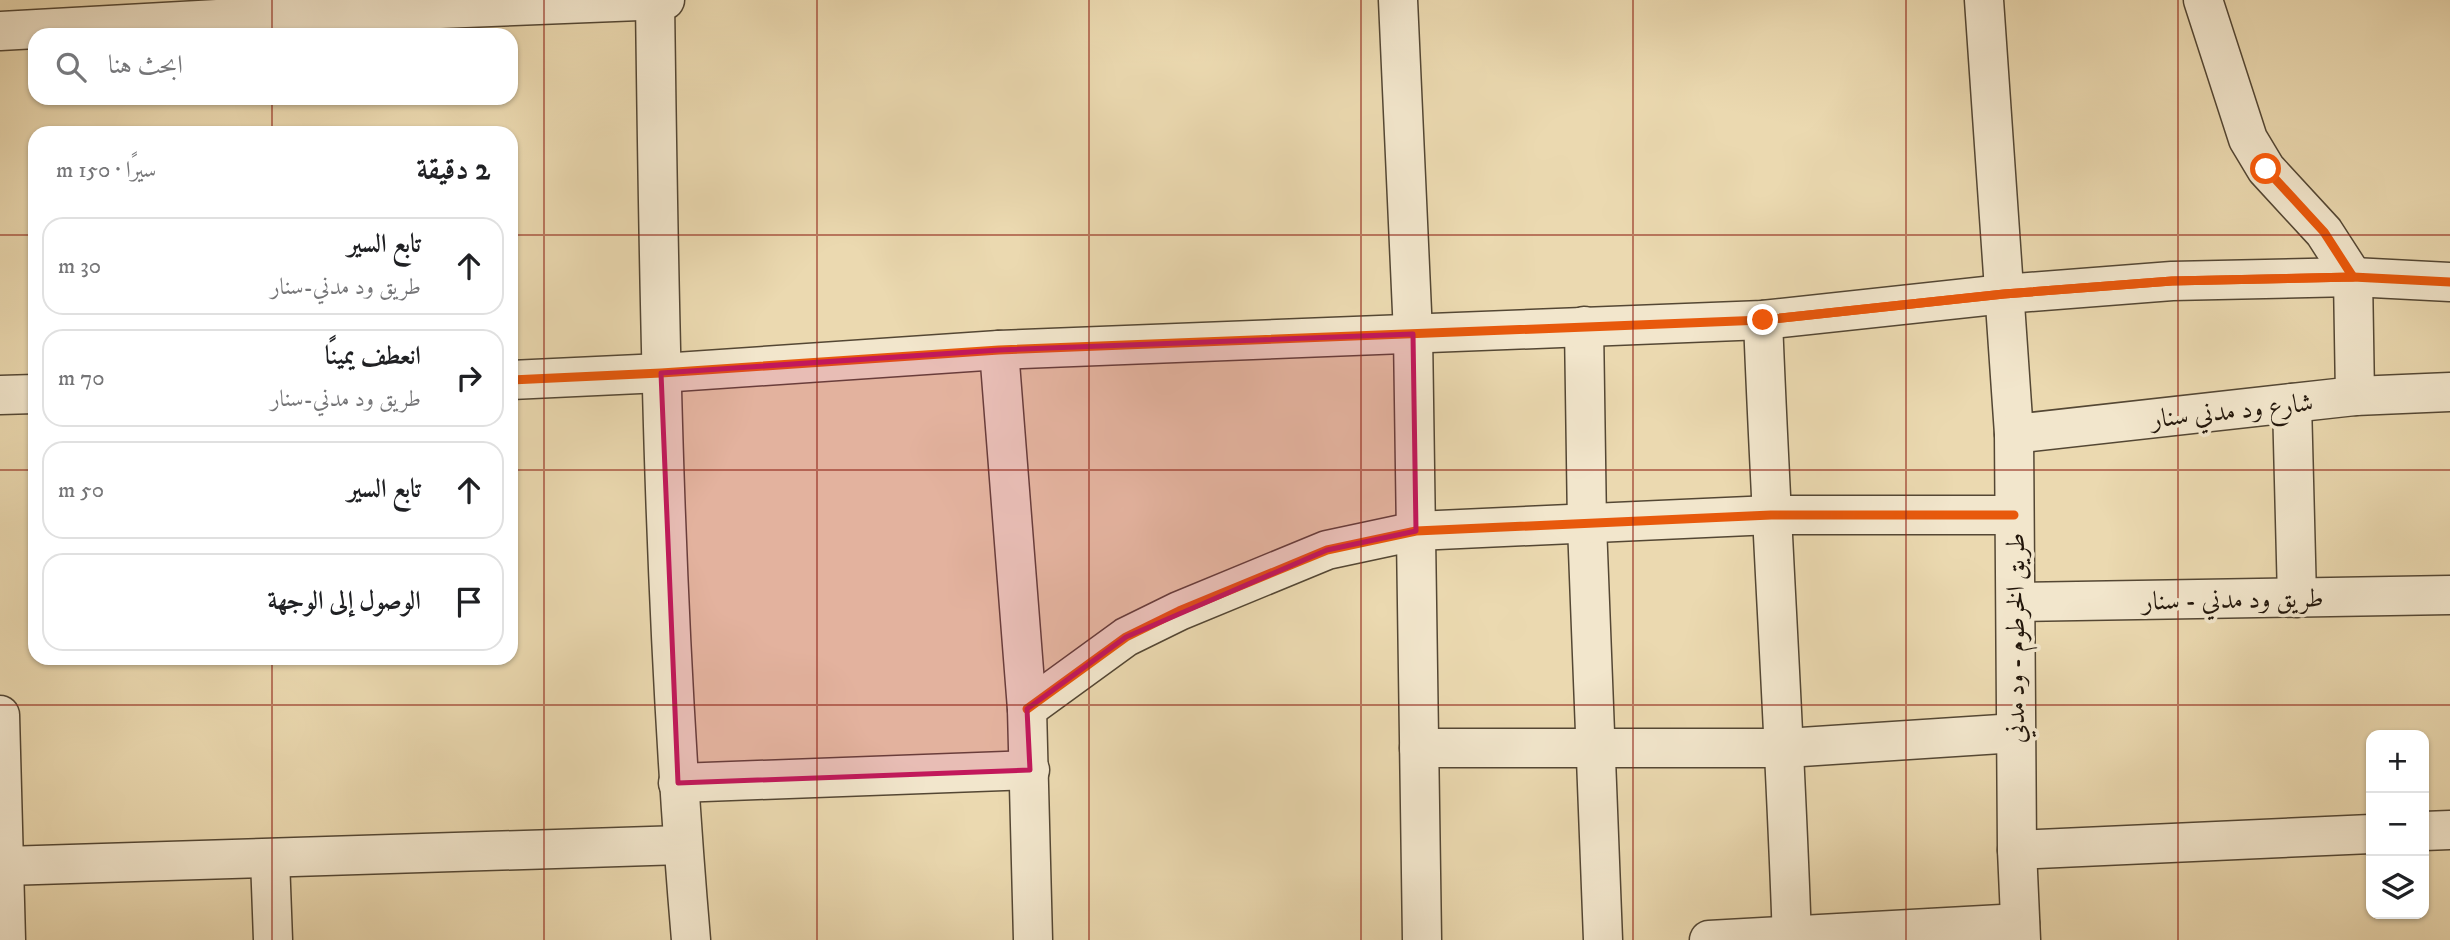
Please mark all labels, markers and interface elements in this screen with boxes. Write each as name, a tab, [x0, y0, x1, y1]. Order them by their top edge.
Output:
search box	[28, 28, 518, 105]
icon: search	[52, 48, 90, 86]
text: ابحث هنا	[108, 49, 183, 82]
text: 2 دقيقة	[416, 152, 490, 189]
route start	[2250, 153, 2281, 184]
text: سيرًا · 150 m	[56, 156, 156, 185]
text: تابع السير	[348, 228, 421, 261]
icon: ahead	[450, 247, 488, 285]
text: 30 m	[58, 252, 101, 281]
text: طريق ود مدني-سنار	[270, 273, 421, 302]
route end	[1747, 304, 1778, 335]
text: انعطف يمينًا	[325, 340, 421, 373]
icon: right	[450, 359, 488, 397]
text: 70 m	[58, 364, 105, 393]
text: طريق ود مدني-سنار	[270, 385, 421, 414]
street label: شارع ود مدني سنار	[2146, 387, 2315, 441]
icon: ahead	[450, 471, 488, 509]
text: تابع السير	[348, 473, 421, 506]
text: 50 m	[58, 476, 104, 505]
street label: طريق الخرطوم - ود مدني	[2000, 533, 2038, 743]
street label: طريق ود مدني - سنار	[2139, 582, 2324, 623]
icon: arrive	[450, 583, 488, 621]
text: الوصول إلى الوجهة	[267, 585, 421, 618]
map controls	[2366, 730, 2429, 919]
button: +	[2366, 730, 2429, 793]
button: −	[2366, 793, 2429, 856]
button: layers	[2366, 856, 2429, 919]

